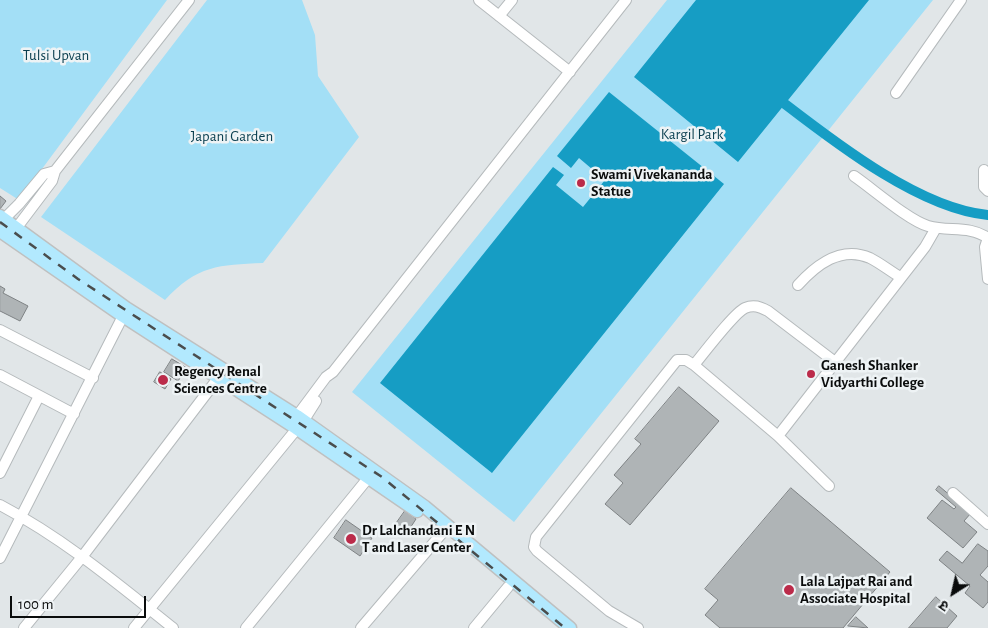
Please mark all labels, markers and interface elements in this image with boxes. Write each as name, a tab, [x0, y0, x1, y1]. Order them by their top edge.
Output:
park label: Tulsi Upvan	[23, 46, 89, 64]
park label: Kargil Park	[661, 125, 723, 143]
park label: Japani Garden	[191, 127, 273, 145]
place label: Swami Vivekananda Statue	[591, 165, 712, 200]
marker: Swami Vivekananda Statue	[575, 177, 587, 189]
place label: Ganesh Shanker Vidyarthi College	[821, 356, 924, 391]
place label: Regency Renal Sciences Centre	[174, 362, 267, 397]
marker: Ganesh Shanker Vidyarthi College	[805, 368, 817, 380]
marker: Regency Renal Sciences Centre	[156, 373, 170, 387]
place label: Dr Lalchandani E N T and Laser Center	[362, 521, 475, 556]
marker: Dr Lalchandani E N T and Laser Center	[344, 532, 358, 546]
north arrow	[928, 568, 978, 618]
place label: Lala Lajpat Rai and Associate Hospital	[800, 572, 912, 607]
marker: Lala Lajpat Rai and Associate Hospital	[782, 583, 796, 597]
scale bar	[12, 586, 149, 618]
text: 100 m	[18, 597, 53, 612]
text: उ	[937, 597, 952, 613]

